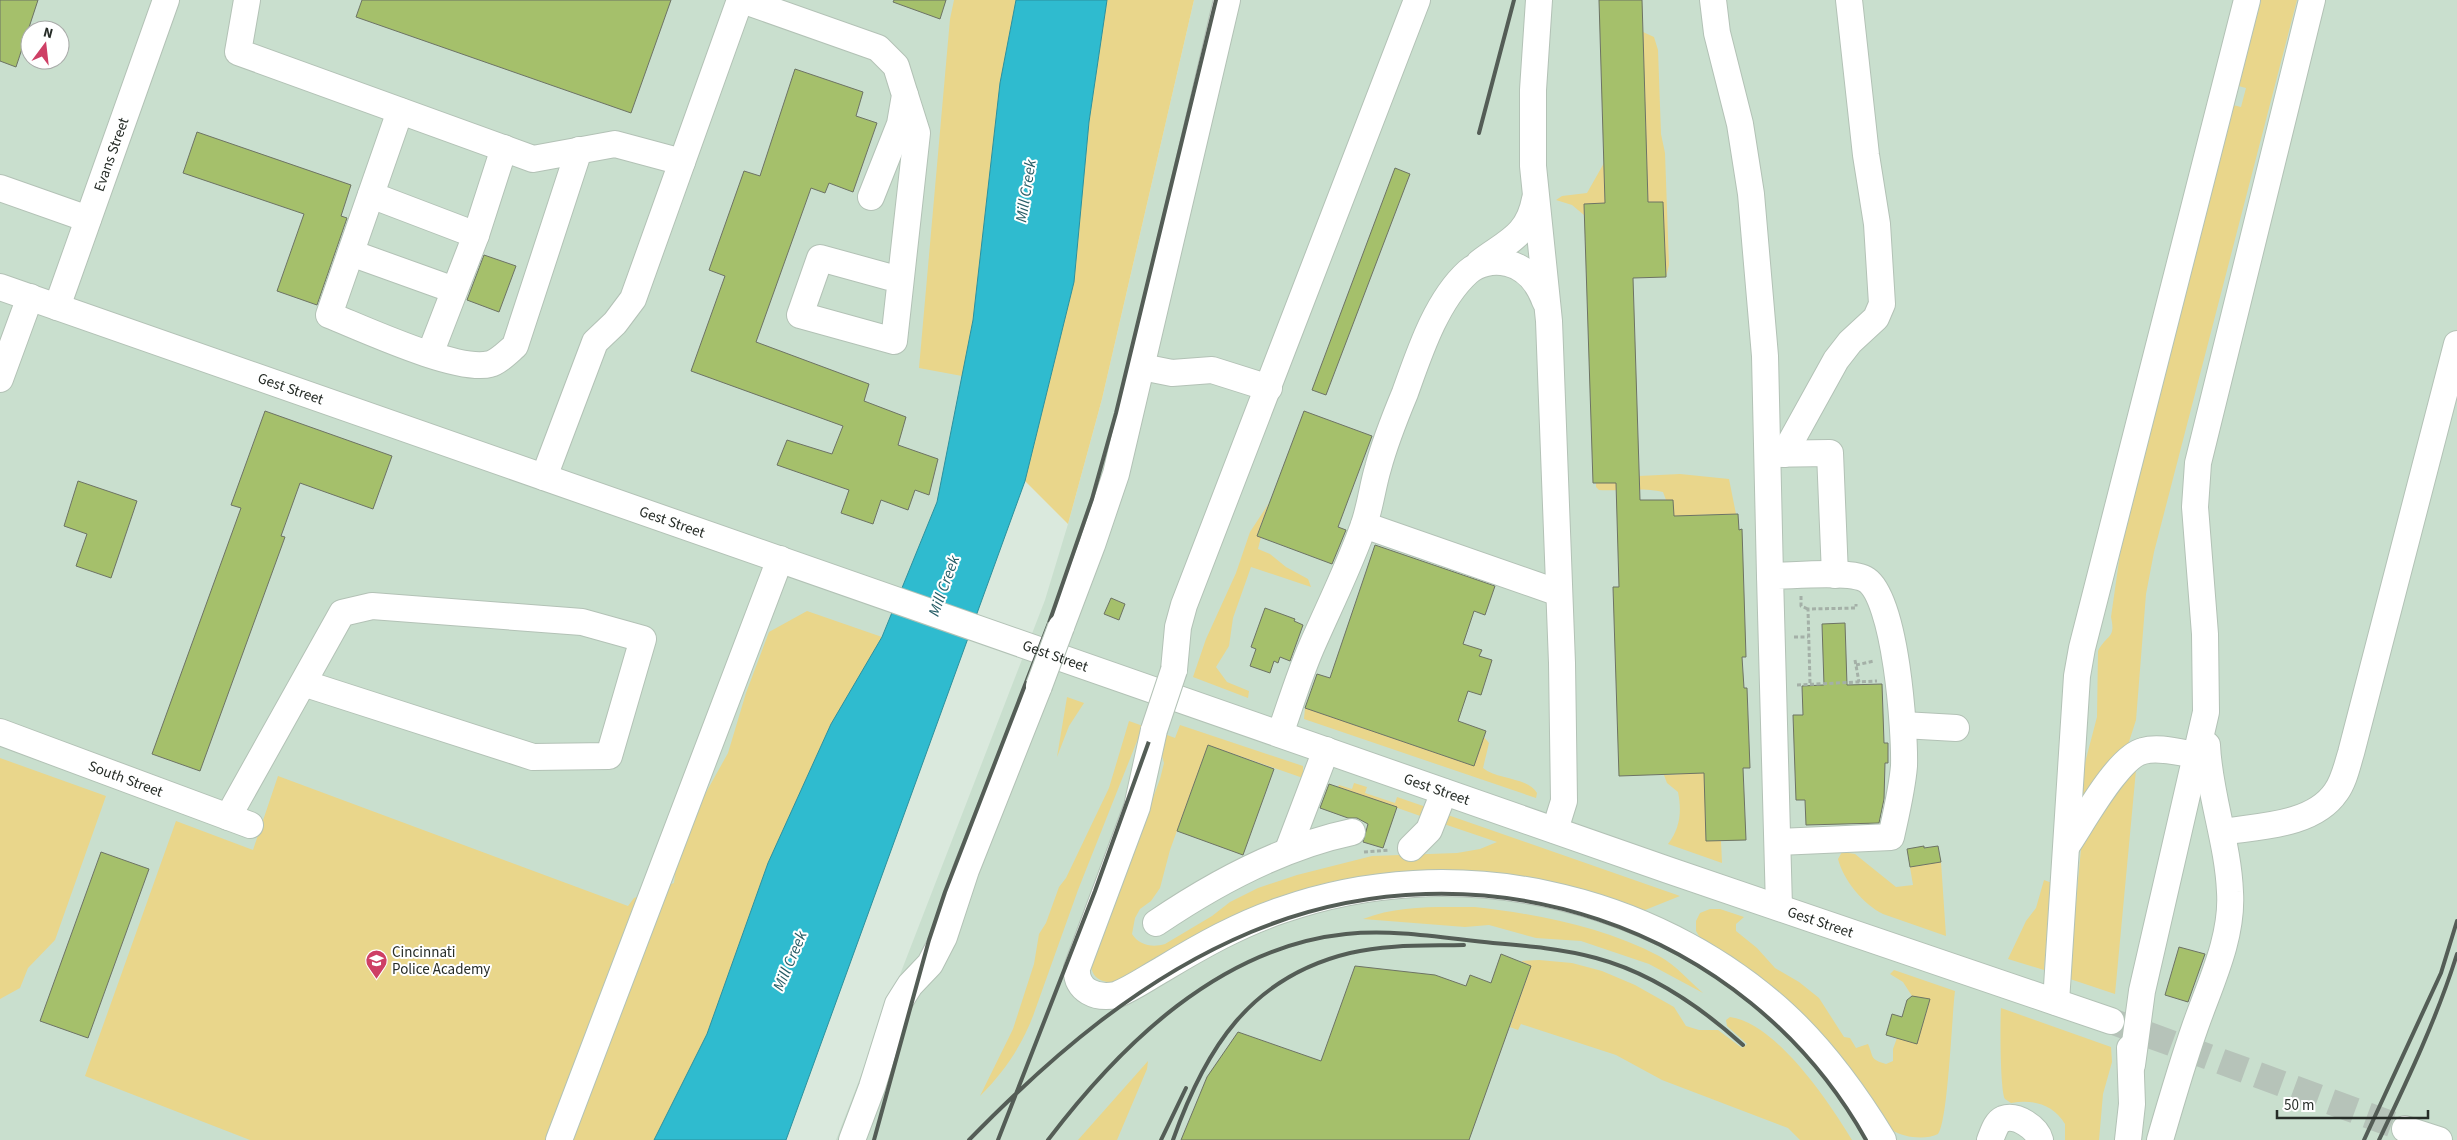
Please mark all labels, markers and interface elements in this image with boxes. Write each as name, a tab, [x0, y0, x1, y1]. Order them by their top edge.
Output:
north arrow	[20, 20, 70, 70]
text: N	[41, 23, 55, 44]
street label: Evans Street	[88, 114, 134, 194]
water label: Mill Creek	[1010, 158, 1042, 224]
street label: Gest Street	[255, 367, 327, 410]
street label: Gest Street	[636, 501, 708, 543]
water label: Mill Creek	[923, 552, 965, 620]
street label: Gest Street	[1020, 635, 1091, 677]
street label: South Street	[85, 755, 166, 802]
street label: Gest Street	[1401, 768, 1473, 810]
street label: Gest Street	[1785, 901, 1856, 943]
water label: Mill Creek	[768, 927, 813, 994]
place label: Cincinnati Police Academy	[392, 942, 490, 980]
school or university icon: Cincinnati Police Academy	[364, 949, 388, 980]
scale bar	[2277, 1088, 2428, 1120]
text: 50 m	[2284, 1095, 2314, 1116]

